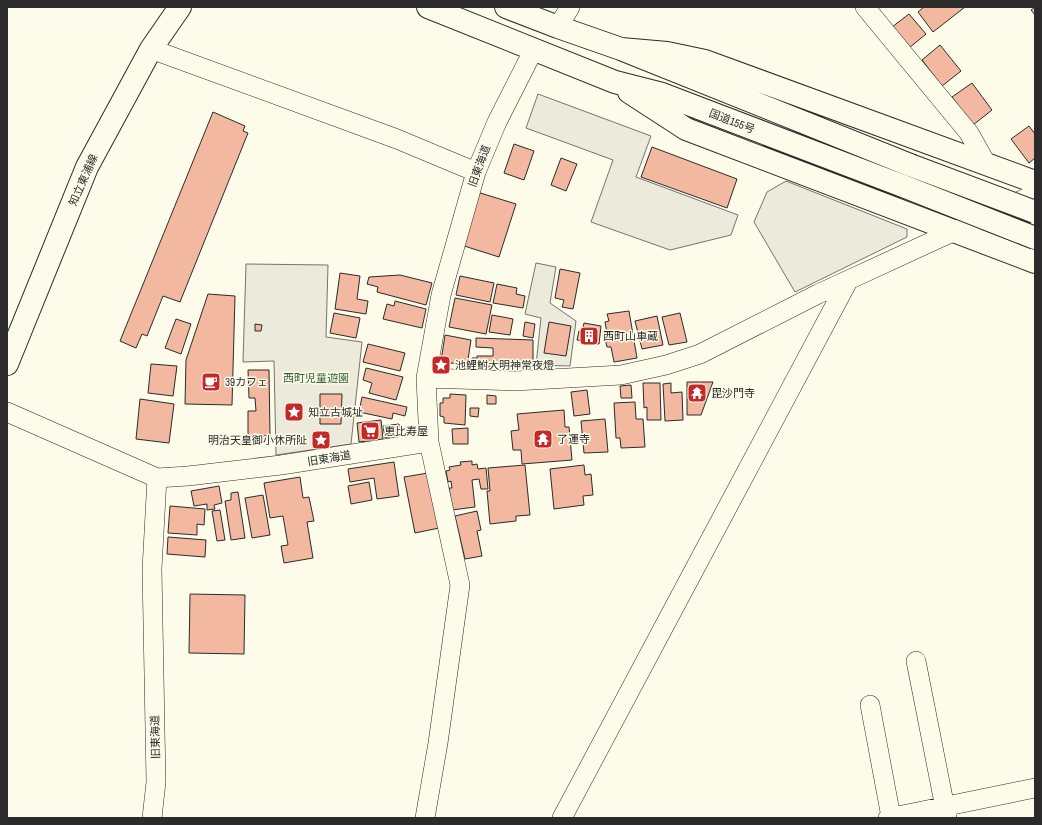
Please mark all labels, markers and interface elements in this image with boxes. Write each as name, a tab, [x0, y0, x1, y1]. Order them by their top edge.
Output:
street label: 国道155号	[707, 106, 757, 136]
street label: 旧東海道	[465, 143, 493, 189]
street label: 知立東浦線	[65, 152, 101, 208]
building icon: 西町山車蔵	[578, 325, 600, 347]
place label: 西町山車蔵	[603, 329, 658, 343]
place icon: 池鯉鮒大明神常夜燈	[430, 354, 452, 376]
place label: 池鯉鮒大明神常夜燈	[455, 358, 554, 372]
cafe icon: 39カフェ	[200, 371, 222, 393]
park label: 西町児童遊園	[283, 371, 349, 385]
place label: 39カフェ	[225, 375, 268, 389]
temple icon: 毘沙門寺	[686, 382, 708, 404]
place label: 毘沙門寺	[711, 386, 755, 400]
place icon: 知立古城址	[283, 401, 305, 423]
place label: 知立古城址	[308, 405, 363, 419]
supermarket icon: 恵比寿屋	[359, 420, 381, 442]
place label: 恵比寿屋	[384, 424, 428, 438]
temple icon: 了運寺	[532, 428, 554, 450]
place icon: 明治天皇御小休所阯	[310, 429, 332, 451]
place label: 了運寺	[557, 432, 590, 446]
place label: 明治天皇御小休所阯	[208, 433, 307, 447]
street label: 旧東海道	[306, 448, 352, 468]
street label: 旧東海道	[148, 715, 162, 759]

